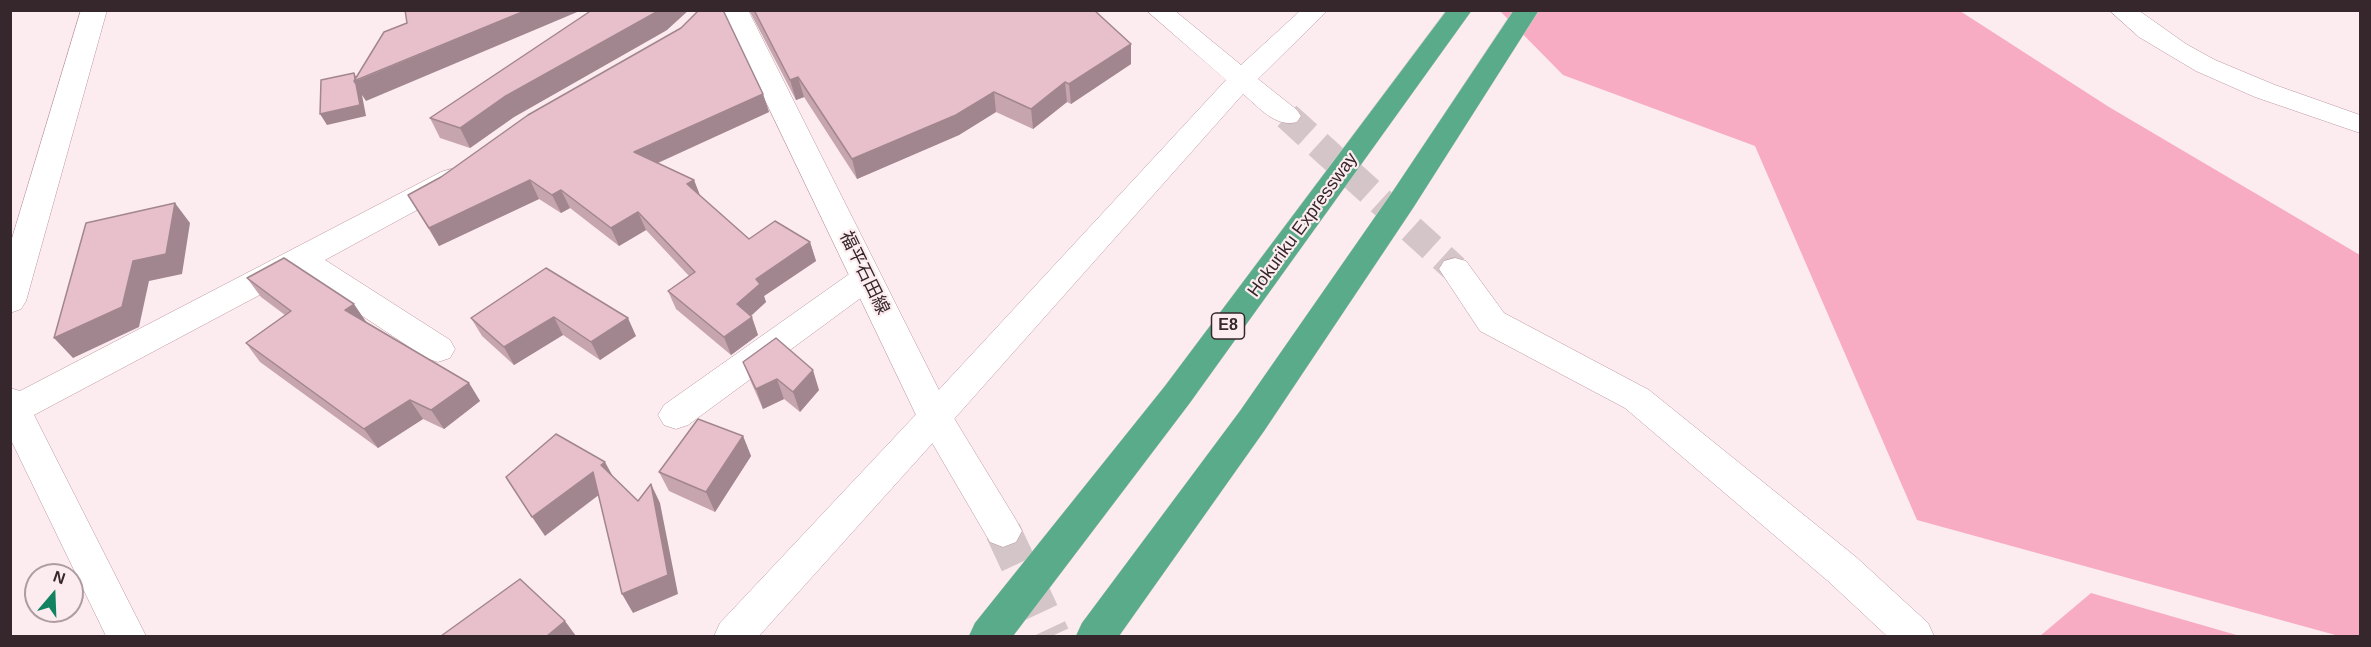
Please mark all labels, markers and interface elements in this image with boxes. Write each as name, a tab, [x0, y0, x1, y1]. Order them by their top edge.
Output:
street label: Hokuriku Expressway	[1243, 149, 1363, 301]
street label: 福平石田線	[835, 228, 893, 318]
road number: E8	[1212, 313, 1244, 339]
north arrow	[24, 563, 84, 623]
text: N	[51, 567, 68, 587]

